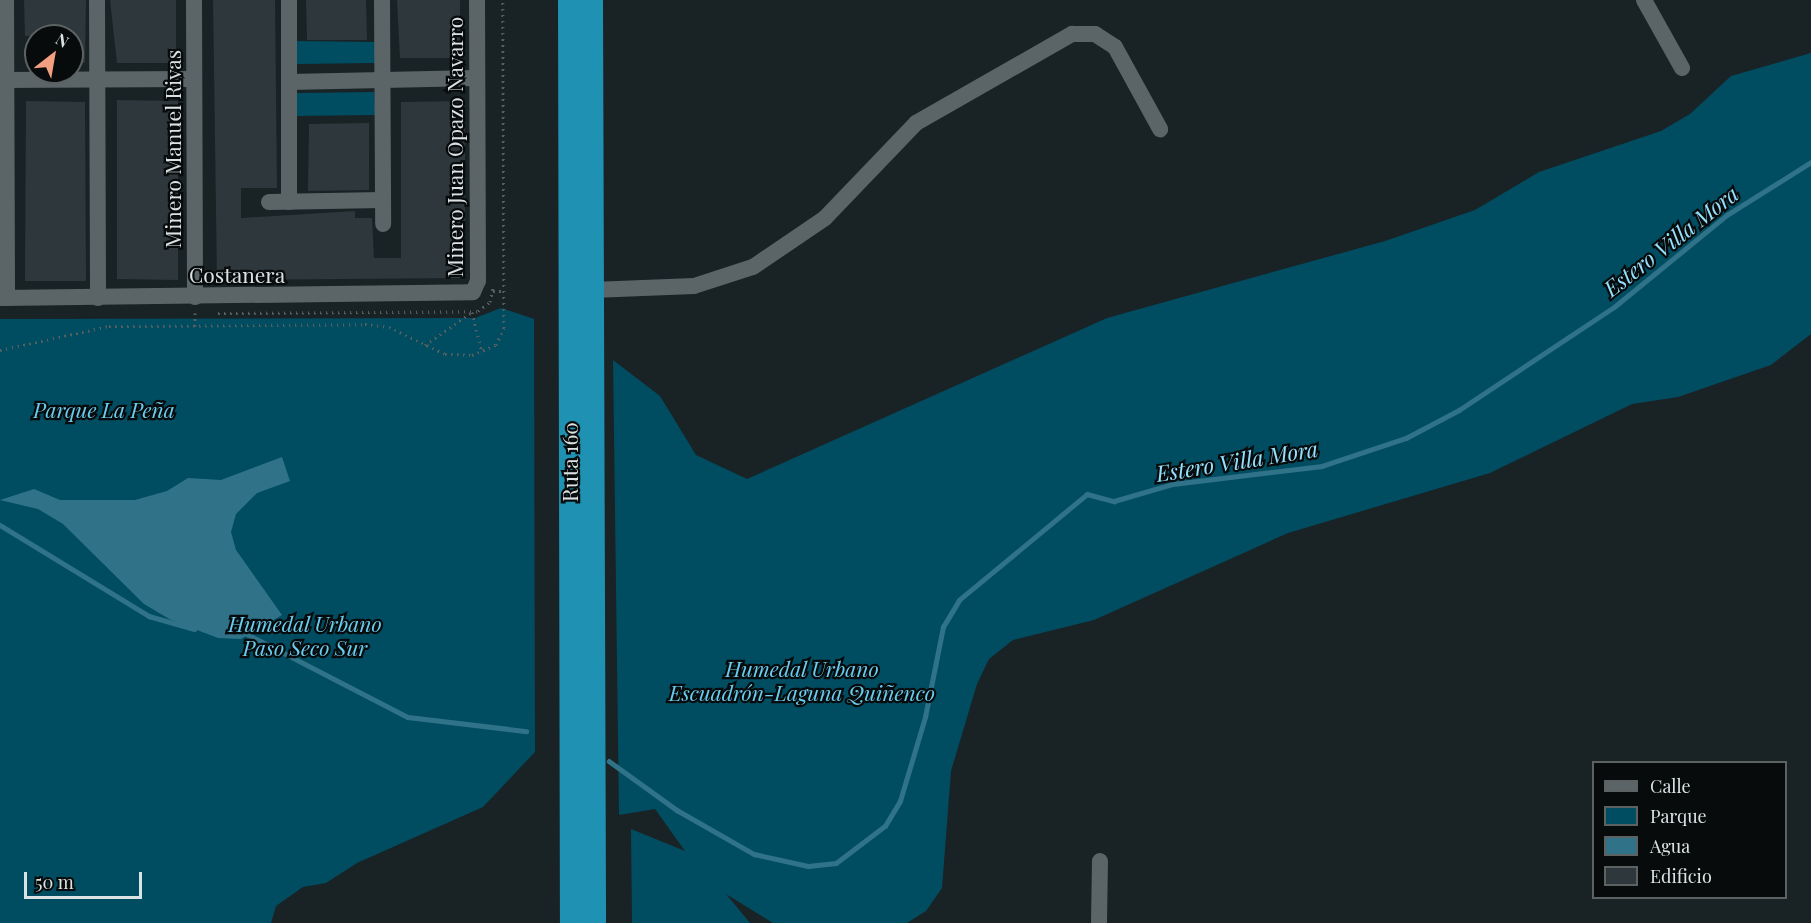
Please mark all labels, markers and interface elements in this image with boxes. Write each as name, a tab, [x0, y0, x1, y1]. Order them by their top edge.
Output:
street label: Minero Juan Opazo Navarro	[441, 17, 467, 277]
north arrow	[24, 24, 84, 84]
text: N	[52, 28, 73, 52]
street label: Minero Manuel Rivas	[159, 50, 185, 248]
water label: Estero Villa Mora	[1598, 180, 1744, 302]
street label: Costanera	[189, 261, 285, 287]
park label: Parque La Peña	[33, 396, 175, 422]
street label: Ruta 160	[556, 422, 582, 502]
water label: Estero Villa Mora	[1154, 435, 1320, 487]
park label: Humedal Urbano Paso Seco Sur	[228, 610, 382, 660]
park label: Humedal Urbano Escuadrón-Laguna Quiñenco	[669, 655, 935, 705]
legend	[1592, 761, 1787, 899]
text: Calle	[1650, 774, 1691, 798]
text: Parque	[1650, 804, 1707, 828]
text: Agua	[1650, 834, 1690, 858]
scale bar	[27, 860, 146, 898]
text: Edificio	[1650, 864, 1712, 888]
text: 50 m	[35, 870, 74, 894]

